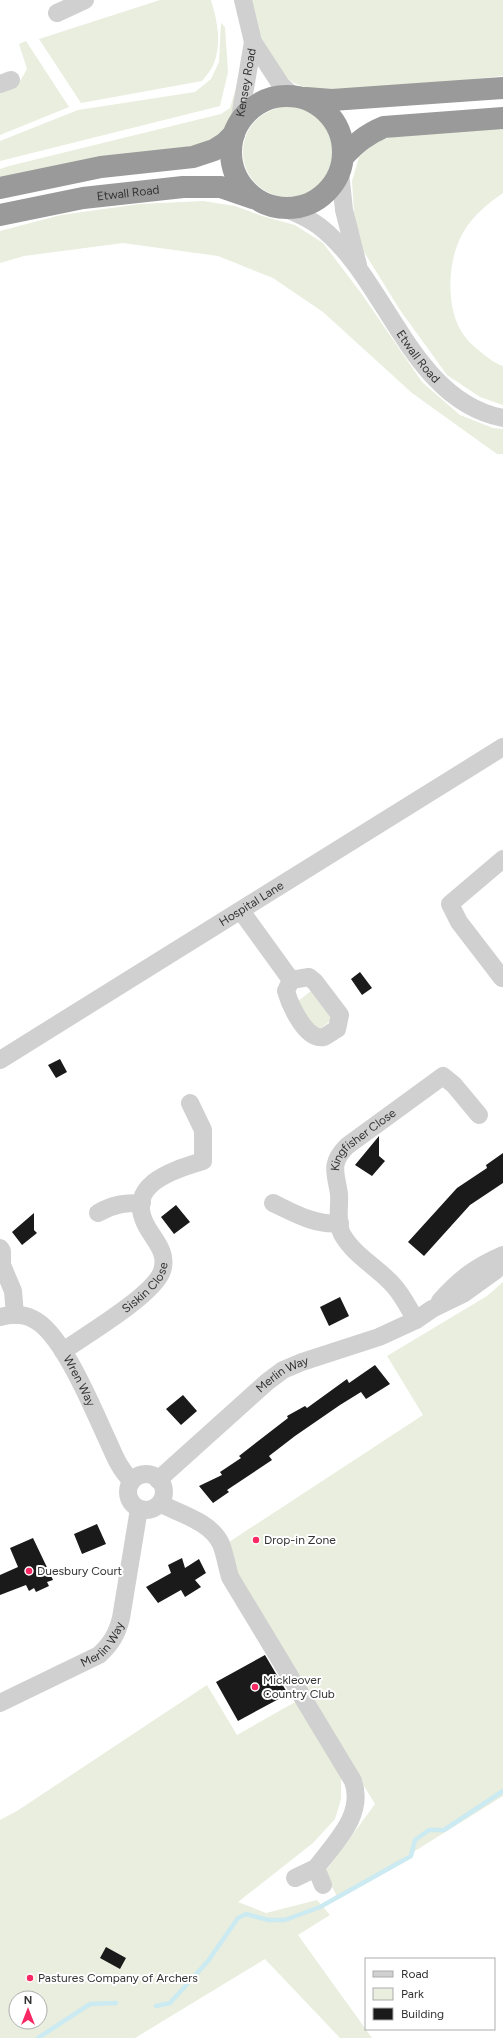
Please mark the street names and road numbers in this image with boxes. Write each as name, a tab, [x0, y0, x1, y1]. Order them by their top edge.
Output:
street label: Kensey Road	[233, 47, 259, 118]
street label: Etwall Road	[96, 183, 160, 203]
street label: Etwall Road	[393, 327, 443, 386]
street label: Hospital Lane	[216, 878, 287, 929]
street label: Kingfisher Close	[328, 1105, 399, 1171]
street label: Siskin Close	[119, 1261, 171, 1316]
street label: Wren Way	[60, 1353, 98, 1409]
street label: Merlin Way	[253, 1353, 311, 1395]
street label: Merlin Way	[78, 1619, 127, 1670]

